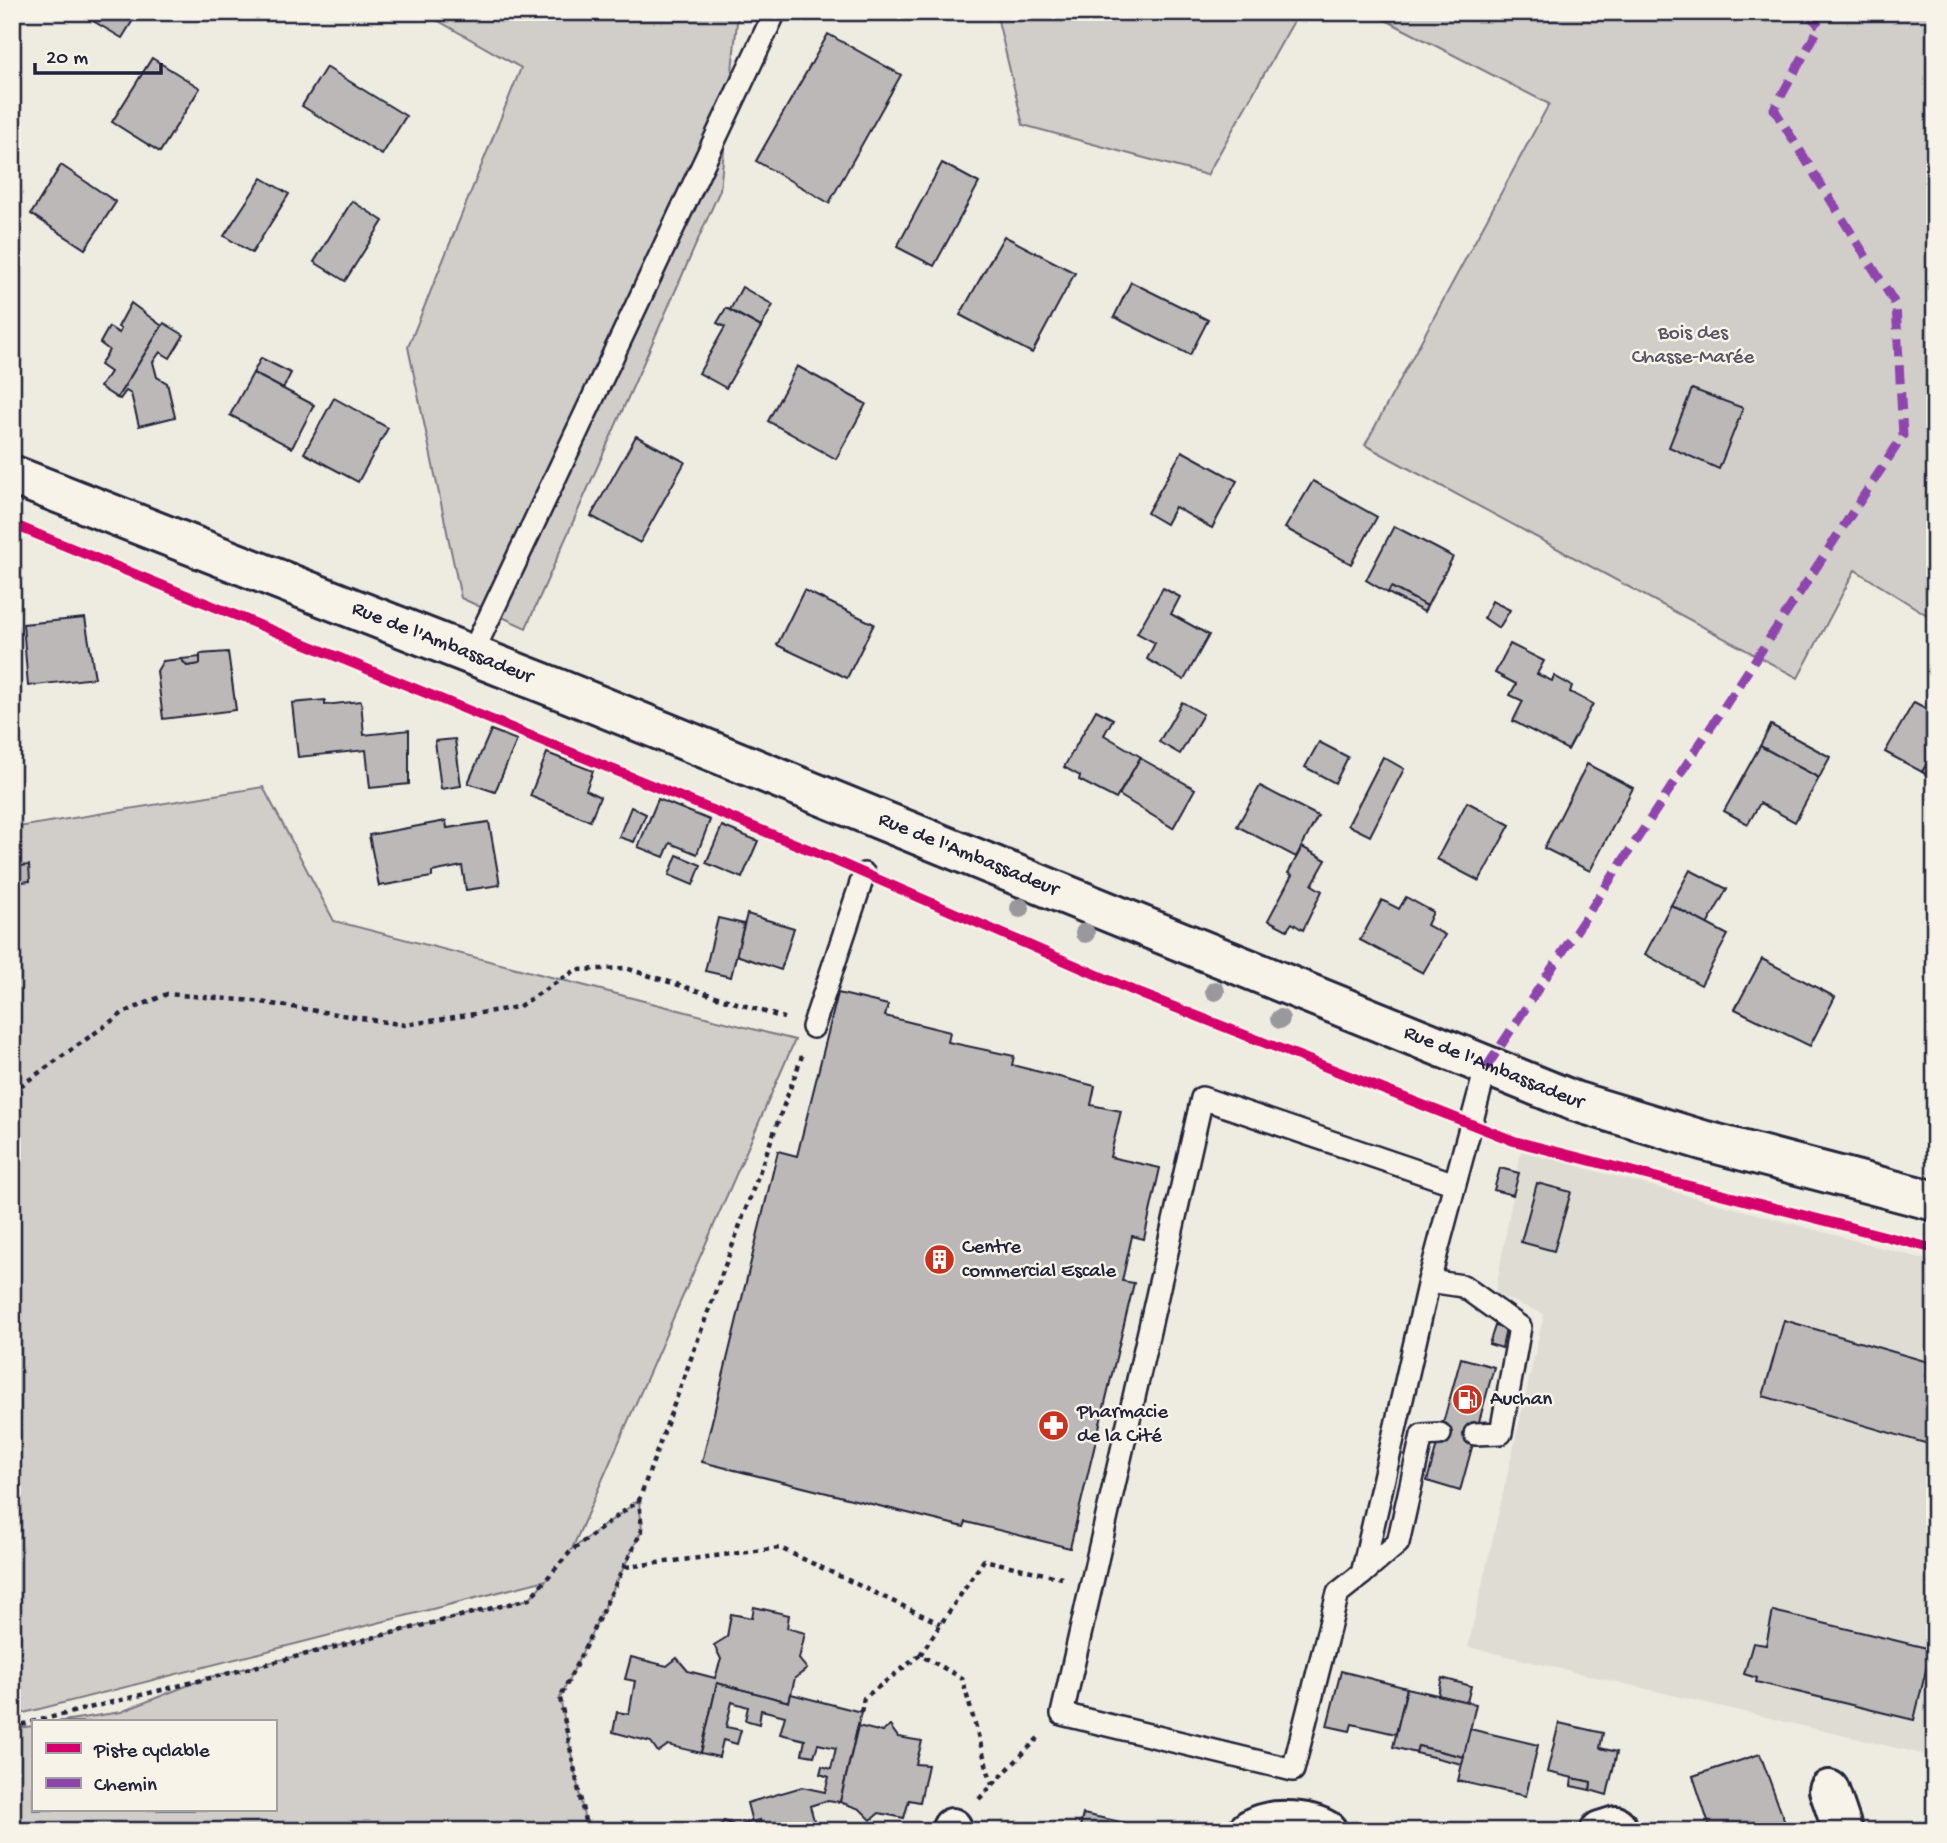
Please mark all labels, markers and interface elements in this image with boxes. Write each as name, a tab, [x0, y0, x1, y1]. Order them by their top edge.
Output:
scale bar	[35, 32, 161, 76]
text: 20 m	[46, 47, 88, 72]
park label: Bois des Chasse-Marée	[1632, 322, 1755, 371]
street label: Rue de l'Ambassadeur	[348, 597, 538, 691]
street label: Rue de l'Ambassadeur	[874, 807, 1063, 904]
street label: Rue de l'Ambassadeur	[1400, 1021, 1588, 1116]
place label: Centre commercial Escale	[962, 1236, 1117, 1285]
building icon: Centre commercial Escale	[922, 1243, 956, 1277]
fuel station icon: Auchan	[1450, 1383, 1484, 1417]
place label: Auchan	[1490, 1388, 1552, 1413]
place label: Pharmacie de la Cité	[1076, 1401, 1169, 1450]
pharmacy icon: Pharmacie de la Cité	[1037, 1408, 1071, 1442]
legend	[32, 1720, 276, 1812]
text: Piste cyclable	[93, 1740, 211, 1765]
text: Chemin	[94, 1774, 157, 1799]

